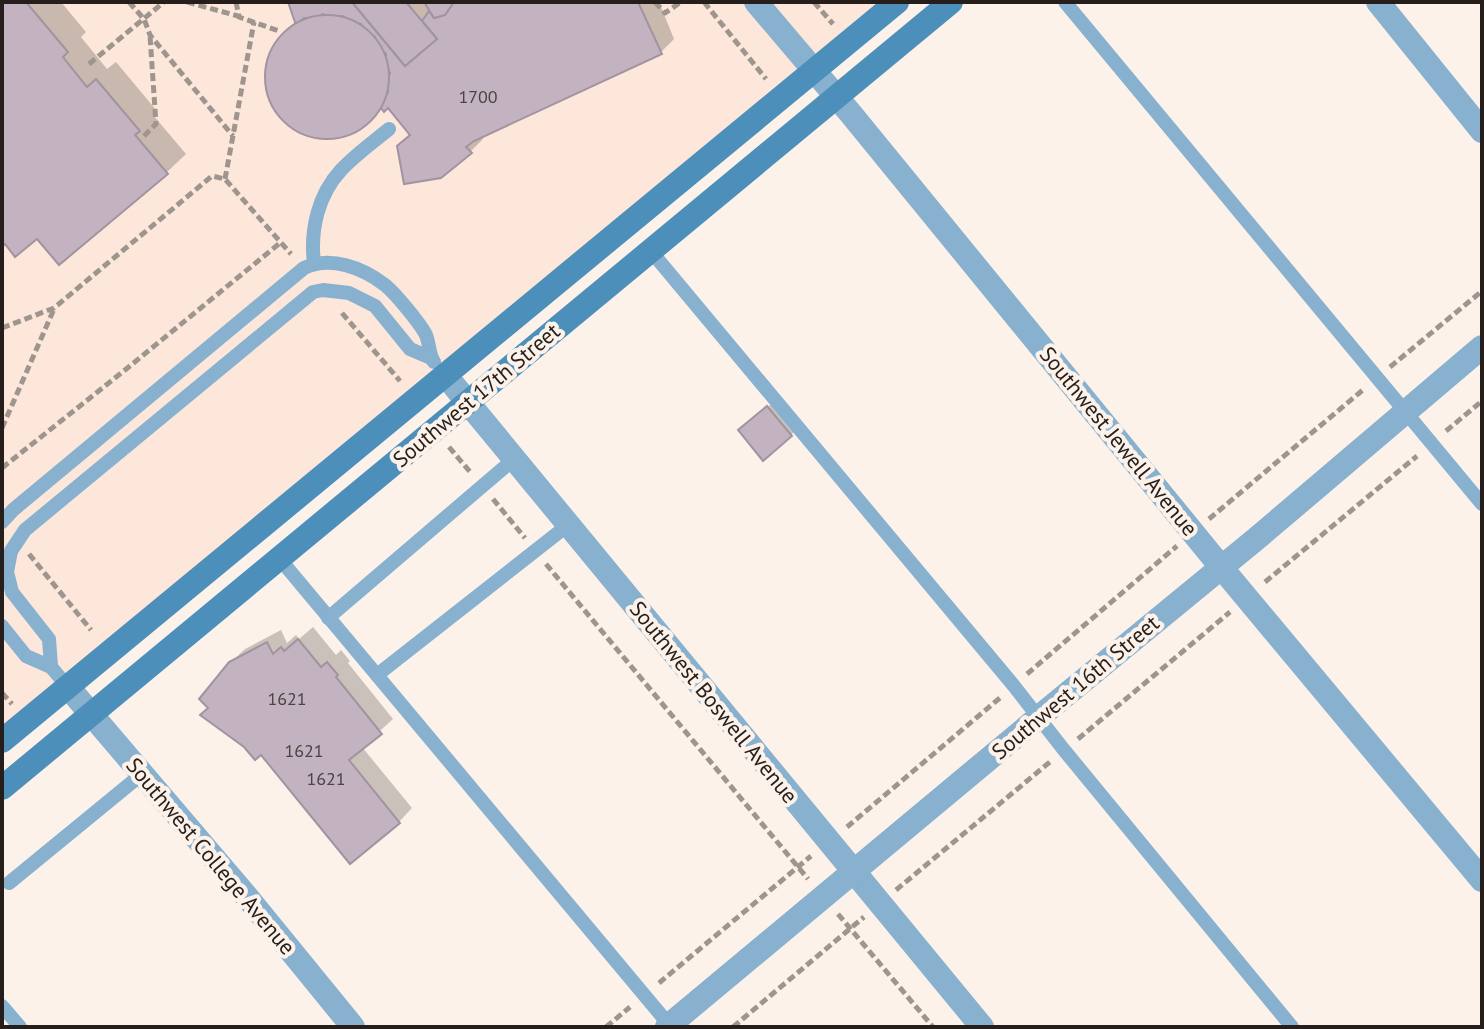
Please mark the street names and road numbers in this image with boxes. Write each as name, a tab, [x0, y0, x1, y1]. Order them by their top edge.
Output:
street label: Southwest 17th Street	[387, 317, 566, 473]
street label: Southwest Jewell Avenue	[1034, 341, 1204, 541]
street label: Southwest Boswell Avenue	[624, 595, 804, 809]
street label: Southwest 16th Street	[986, 608, 1165, 765]
street label: Southwest College Avenue	[120, 752, 302, 960]

